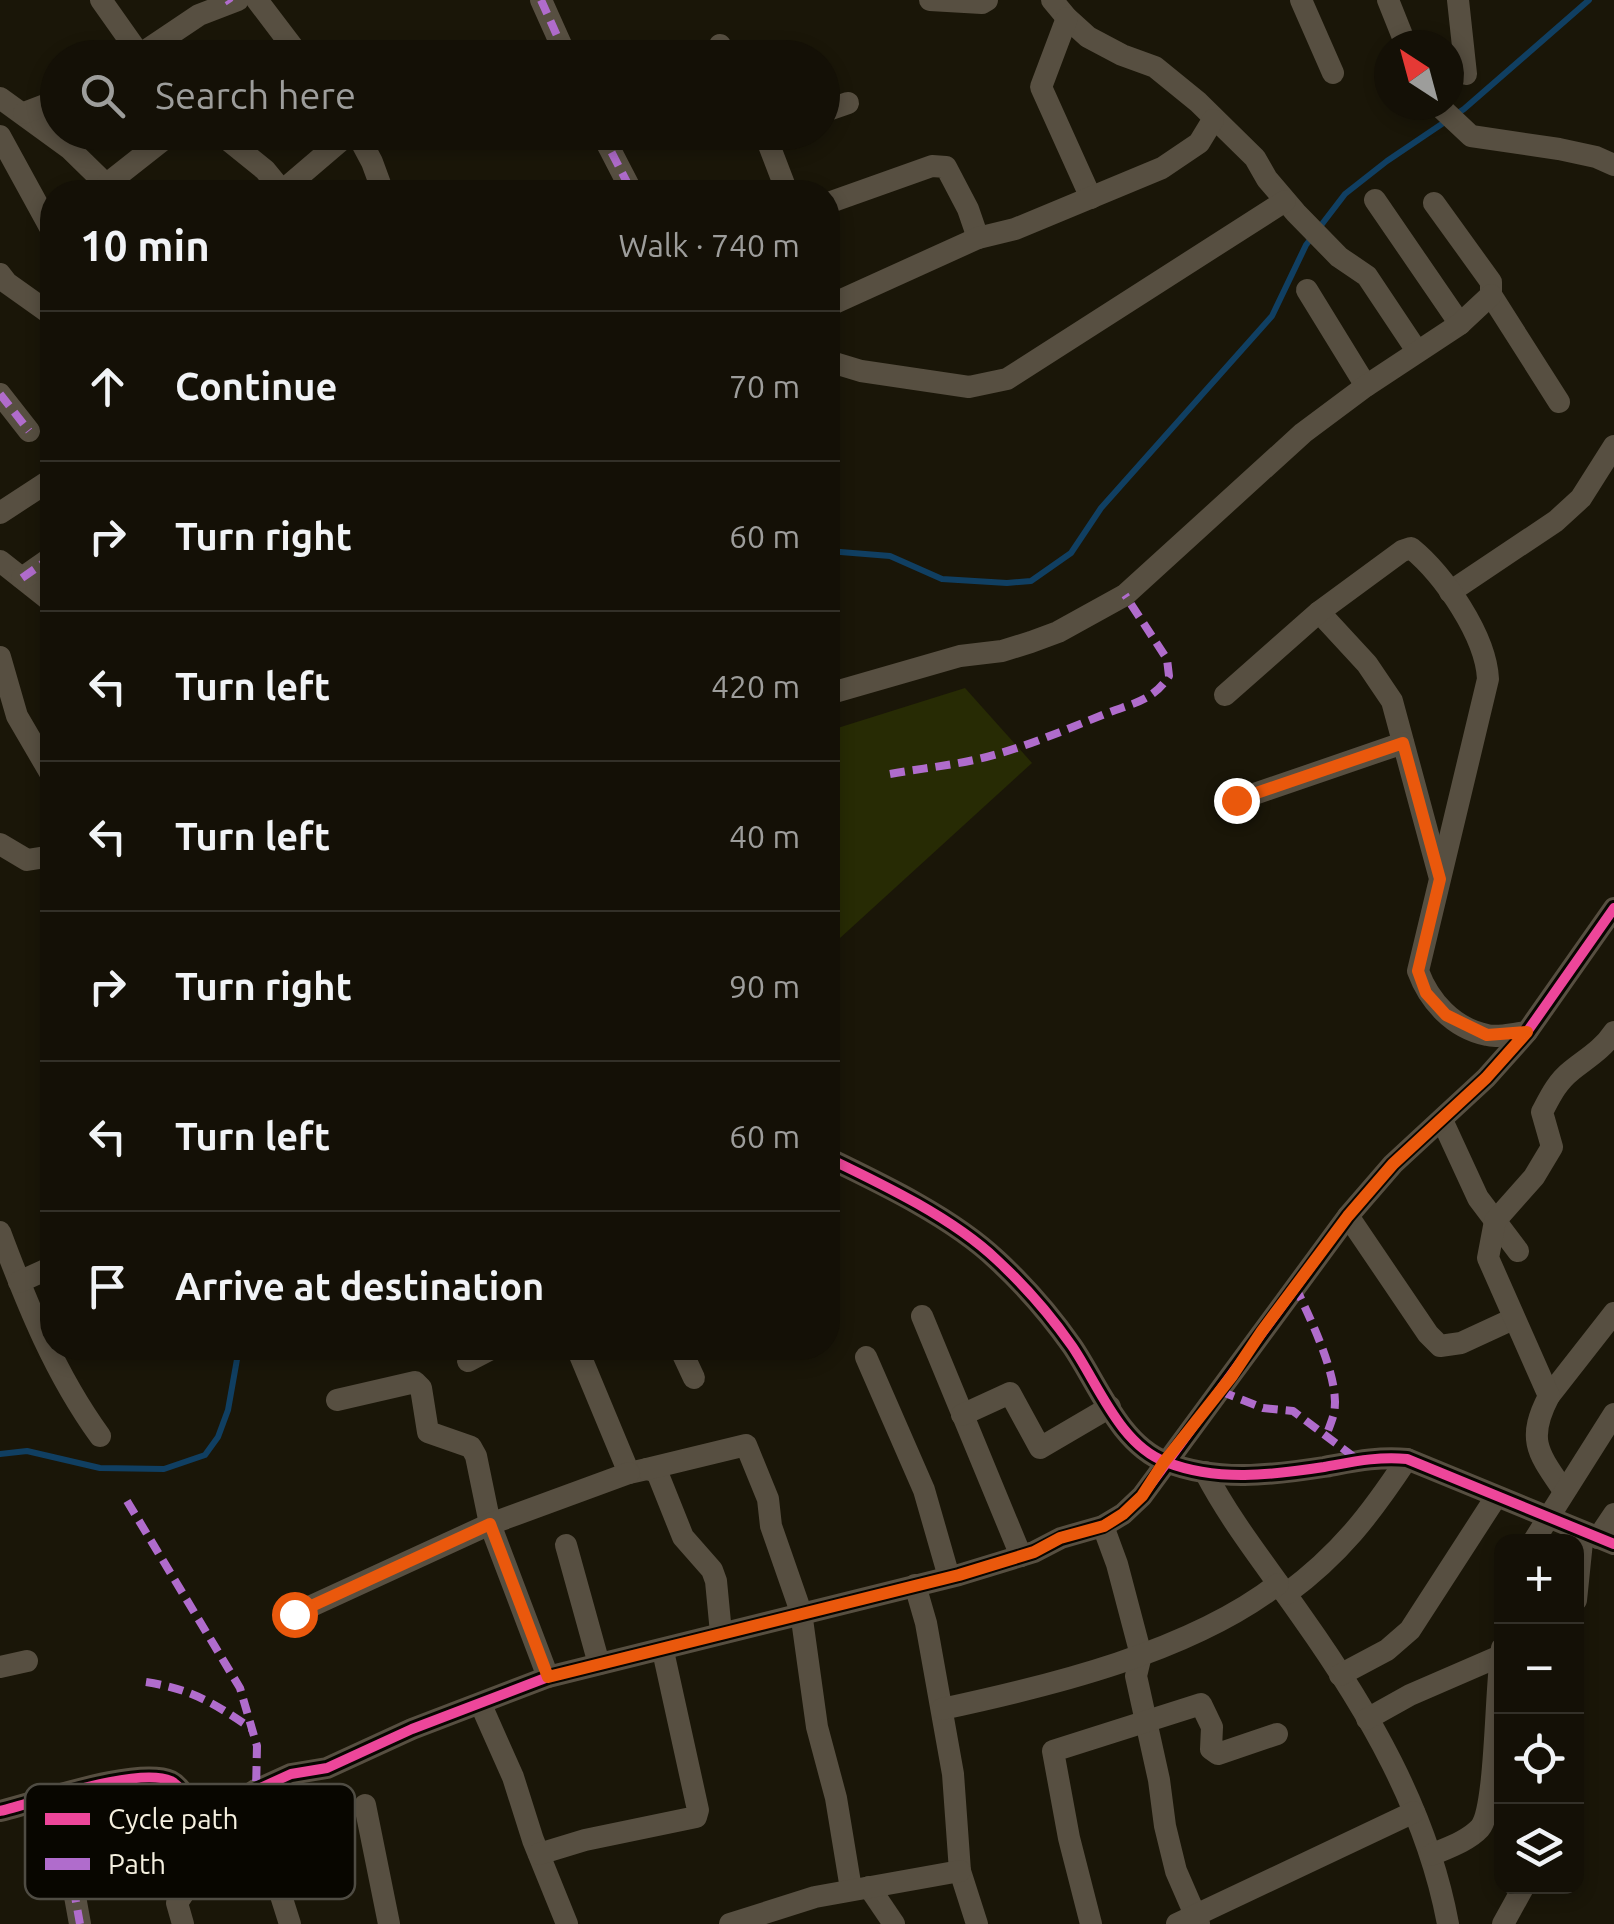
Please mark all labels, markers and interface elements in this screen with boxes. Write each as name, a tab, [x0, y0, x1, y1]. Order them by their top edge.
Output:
north arrow	[1374, 30, 1464, 120]
search box	[40, 40, 840, 150]
icon: search	[75, 68, 130, 123]
text: Search here	[155, 74, 356, 116]
text: 10 min	[80, 222, 210, 269]
text: Walk · 740 m	[618, 227, 800, 263]
icon: ahead	[80, 359, 135, 414]
text: Continue	[175, 365, 337, 407]
text: 70 m	[729, 368, 800, 404]
icon: right	[80, 509, 135, 564]
text: Turn right	[175, 515, 352, 557]
text: 60 m	[729, 518, 800, 554]
icon: left	[80, 659, 135, 714]
text: Turn left	[175, 665, 330, 707]
text: 420 m	[711, 668, 800, 704]
route end	[1214, 778, 1260, 824]
icon: left	[80, 809, 135, 864]
text: Turn left	[175, 815, 330, 857]
text: 40 m	[729, 818, 800, 854]
icon: right	[80, 959, 135, 1014]
text: Turn right	[175, 965, 352, 1007]
text: 90 m	[729, 968, 800, 1004]
icon: left	[80, 1109, 135, 1164]
text: Turn left	[175, 1115, 330, 1157]
text: 60 m	[729, 1118, 800, 1154]
icon: arrive	[80, 1259, 135, 1314]
text: Arrive at destination	[175, 1265, 544, 1307]
map controls	[1494, 1534, 1584, 1894]
button: +	[1494, 1534, 1584, 1624]
route start	[272, 1592, 318, 1638]
button: −	[1494, 1624, 1584, 1714]
button: locate	[1494, 1714, 1584, 1804]
legend	[25, 1784, 355, 1899]
text: Cycle path	[108, 1803, 239, 1834]
button: layers	[1494, 1804, 1584, 1894]
text: Path	[108, 1848, 166, 1879]

